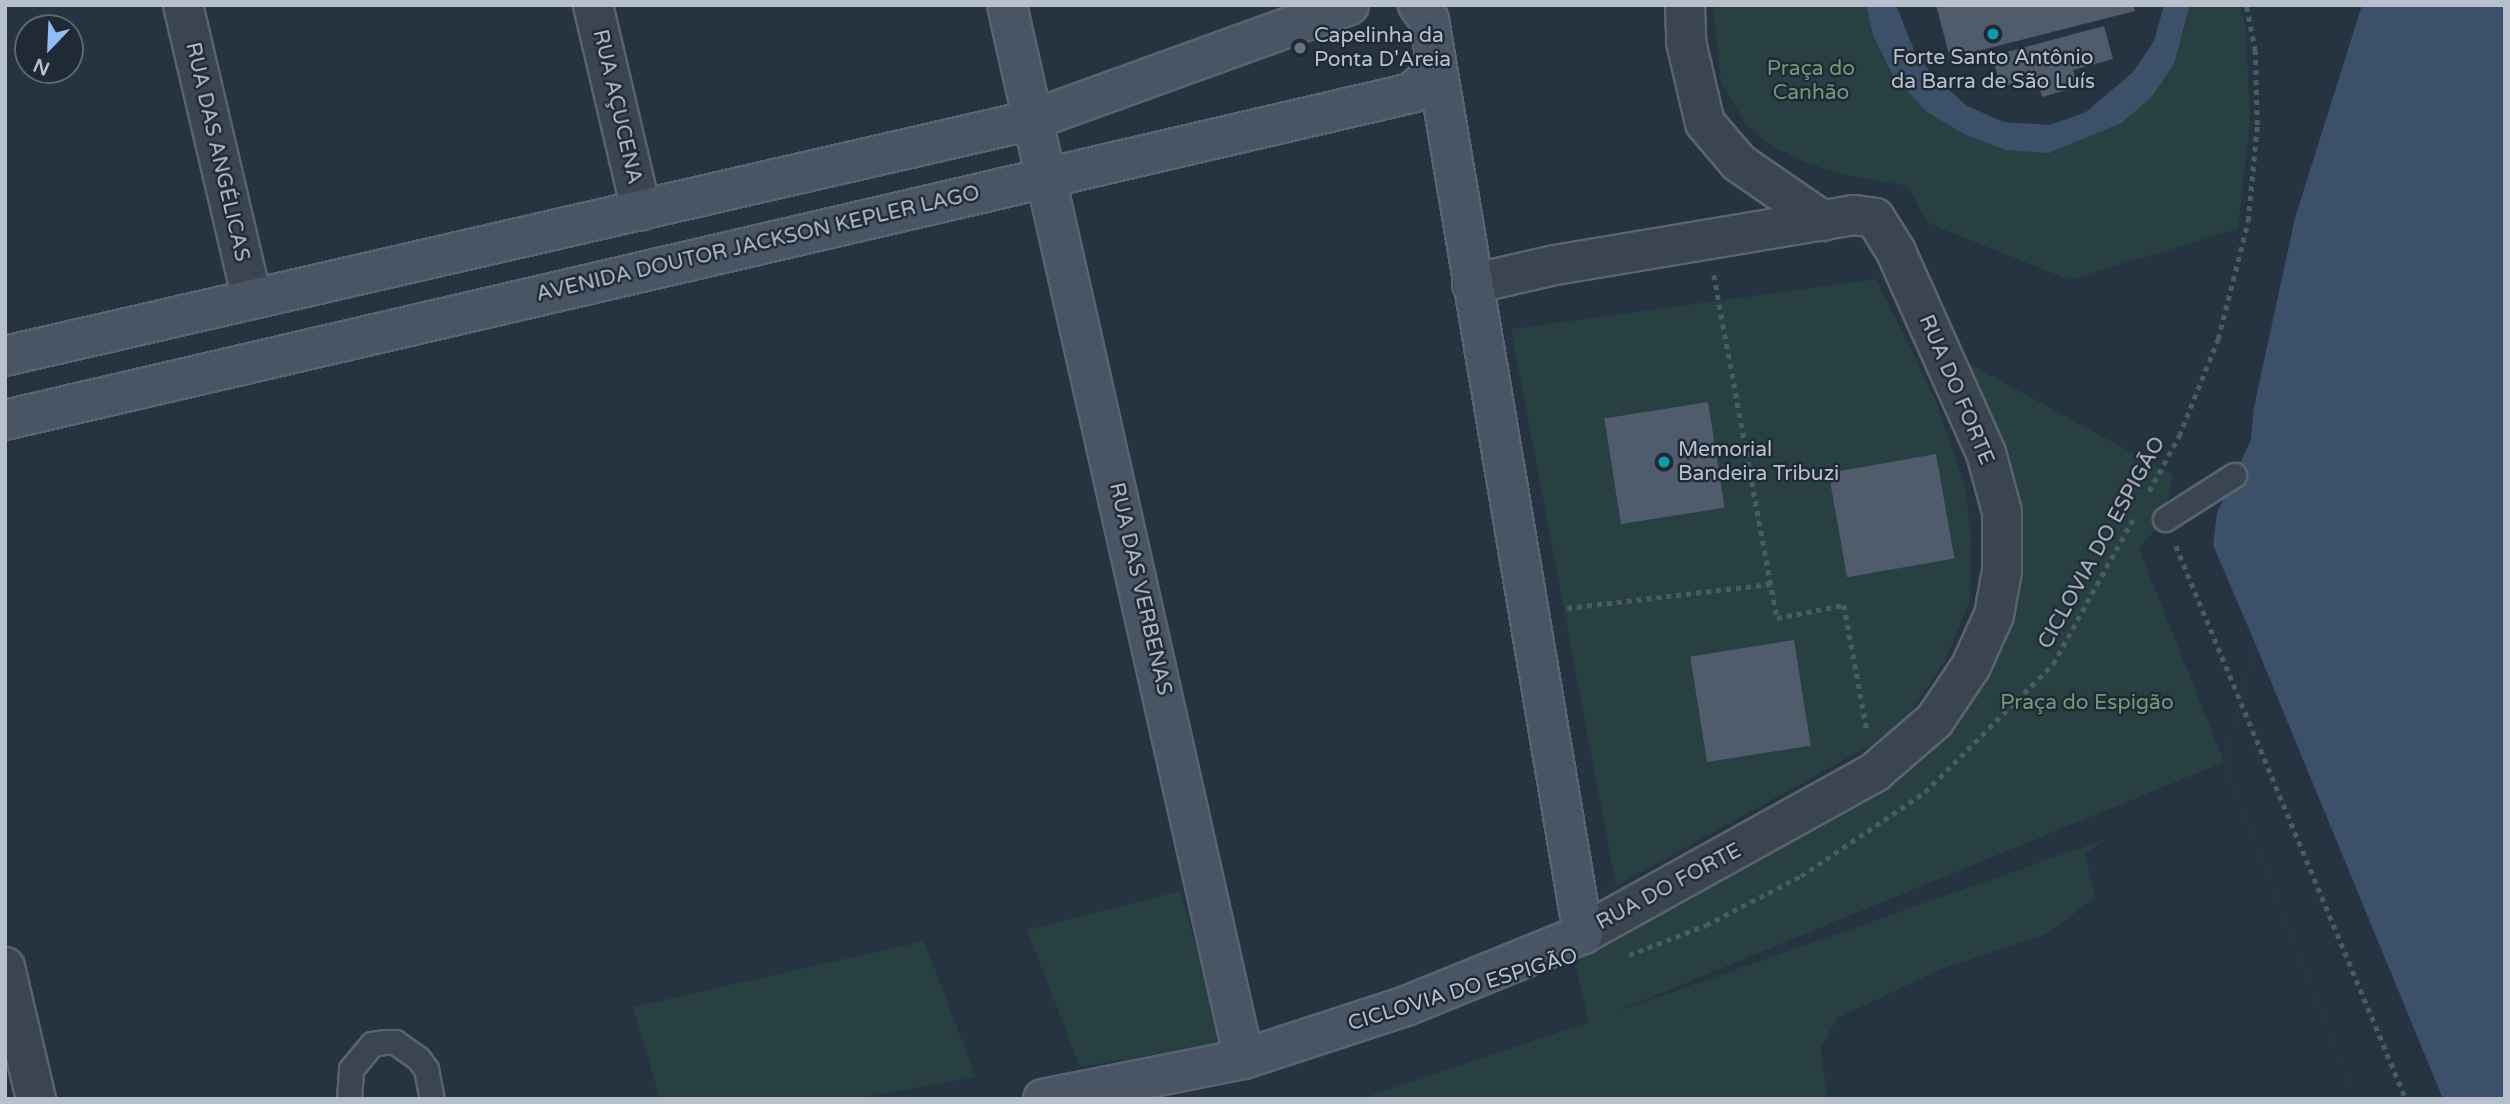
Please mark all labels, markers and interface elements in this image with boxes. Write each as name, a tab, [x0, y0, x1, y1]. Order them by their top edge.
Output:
north arrow	[14, 14, 84, 84]
place label: Capelinha da Ponta D'Areia	[1314, 23, 1451, 73]
marker: Forte Santo Antônio da Barra de São Luís	[1985, 26, 2001, 42]
street label: RUA AÇUCENA	[587, 27, 647, 187]
street label: RUA DAS ANGÉLICAS	[180, 40, 254, 264]
marker: Capelinha da Ponta D'Areia	[1292, 40, 1308, 56]
place label: Forte Santo Antônio da Barra de São Luís	[1891, 45, 2095, 95]
text: N	[30, 53, 53, 80]
park label: Praça do Canhão	[1767, 56, 1855, 106]
street label: AVENIDA DOUTOR JACKSON KEPLER LAGO	[534, 181, 982, 307]
street label: RUA DO FORTE	[1913, 311, 1999, 469]
street label: CICLOVIA DO ESPIGÃO	[2033, 432, 2171, 654]
place label: Memorial Bandeira Tribuzi	[1678, 437, 1839, 487]
marker: Memorial Bandeira Tribuzi	[1656, 454, 1672, 470]
street label: RUA DAS VERBENAS	[1103, 480, 1177, 698]
park label: Praça do Espigão	[2000, 690, 2174, 716]
street label: RUA DO FORTE	[1592, 838, 1746, 936]
street label: CICLOVIA DO ESPIGÃO	[1345, 943, 1581, 1037]

